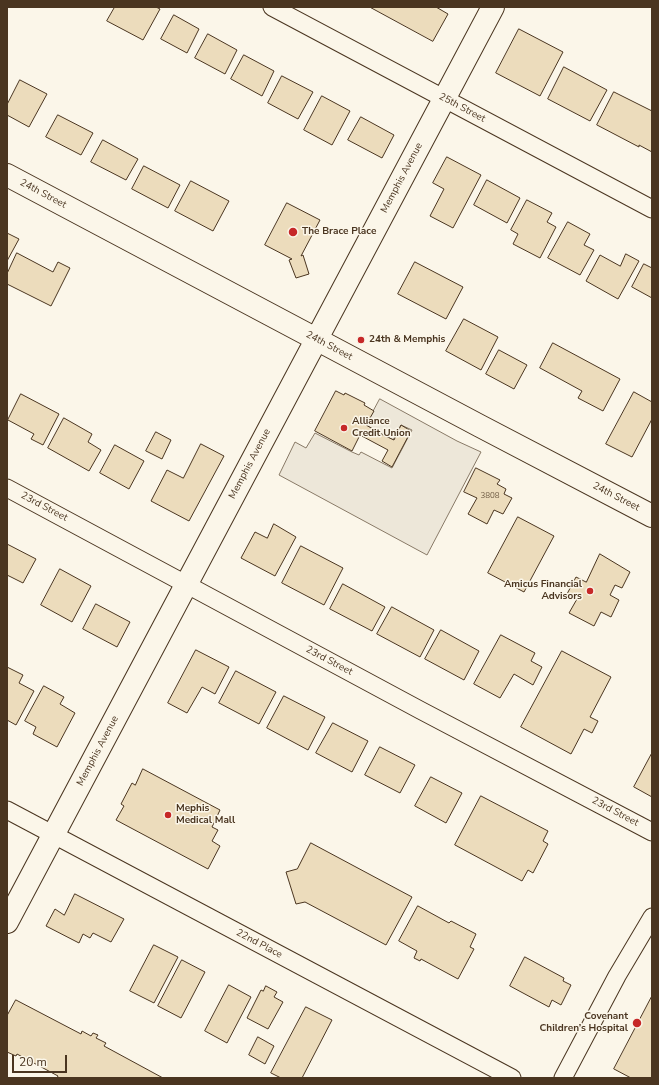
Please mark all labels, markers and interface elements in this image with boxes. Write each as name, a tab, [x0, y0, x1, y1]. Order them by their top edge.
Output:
street label: 25th Street	[437, 91, 487, 125]
street label: Memphis Avenue	[378, 141, 426, 215]
street label: 24th Street	[18, 177, 68, 211]
marker: The Brace Place	[287, 226, 299, 238]
place label: The Brace Place	[302, 226, 376, 238]
street label: 24th Street	[304, 329, 354, 363]
place label: 24th & Memphis	[369, 334, 445, 346]
marker: 24th & Memphis	[356, 335, 366, 345]
place label: Alliance Credit Union	[352, 416, 411, 440]
marker: Alliance Credit Union	[339, 423, 349, 433]
street label: Memphis Avenue	[226, 427, 274, 501]
street label: 24th Street	[591, 480, 641, 514]
street label: 23rd Street	[19, 490, 69, 524]
house number: 3808	[480, 491, 500, 501]
place label: Amicus Financial Advisors	[504, 579, 582, 602]
marker: Amicus Financial Advisors	[585, 586, 595, 596]
street label: 23rd Street	[304, 644, 354, 678]
street label: Memphis Avenue	[74, 714, 122, 788]
street label: 23rd Street	[590, 795, 640, 829]
place label: Mephis Medical Mall	[176, 803, 235, 826]
marker: Mephis Medical Mall	[163, 810, 173, 820]
street label: 22nd Place	[234, 927, 284, 961]
place label: Covenant Children’s Hospital	[540, 1011, 628, 1034]
marker: Covenant Children’s Hospital	[631, 1017, 643, 1029]
scale bar	[14, 1047, 69, 1073]
text: 20 m	[19, 1054, 47, 1070]

